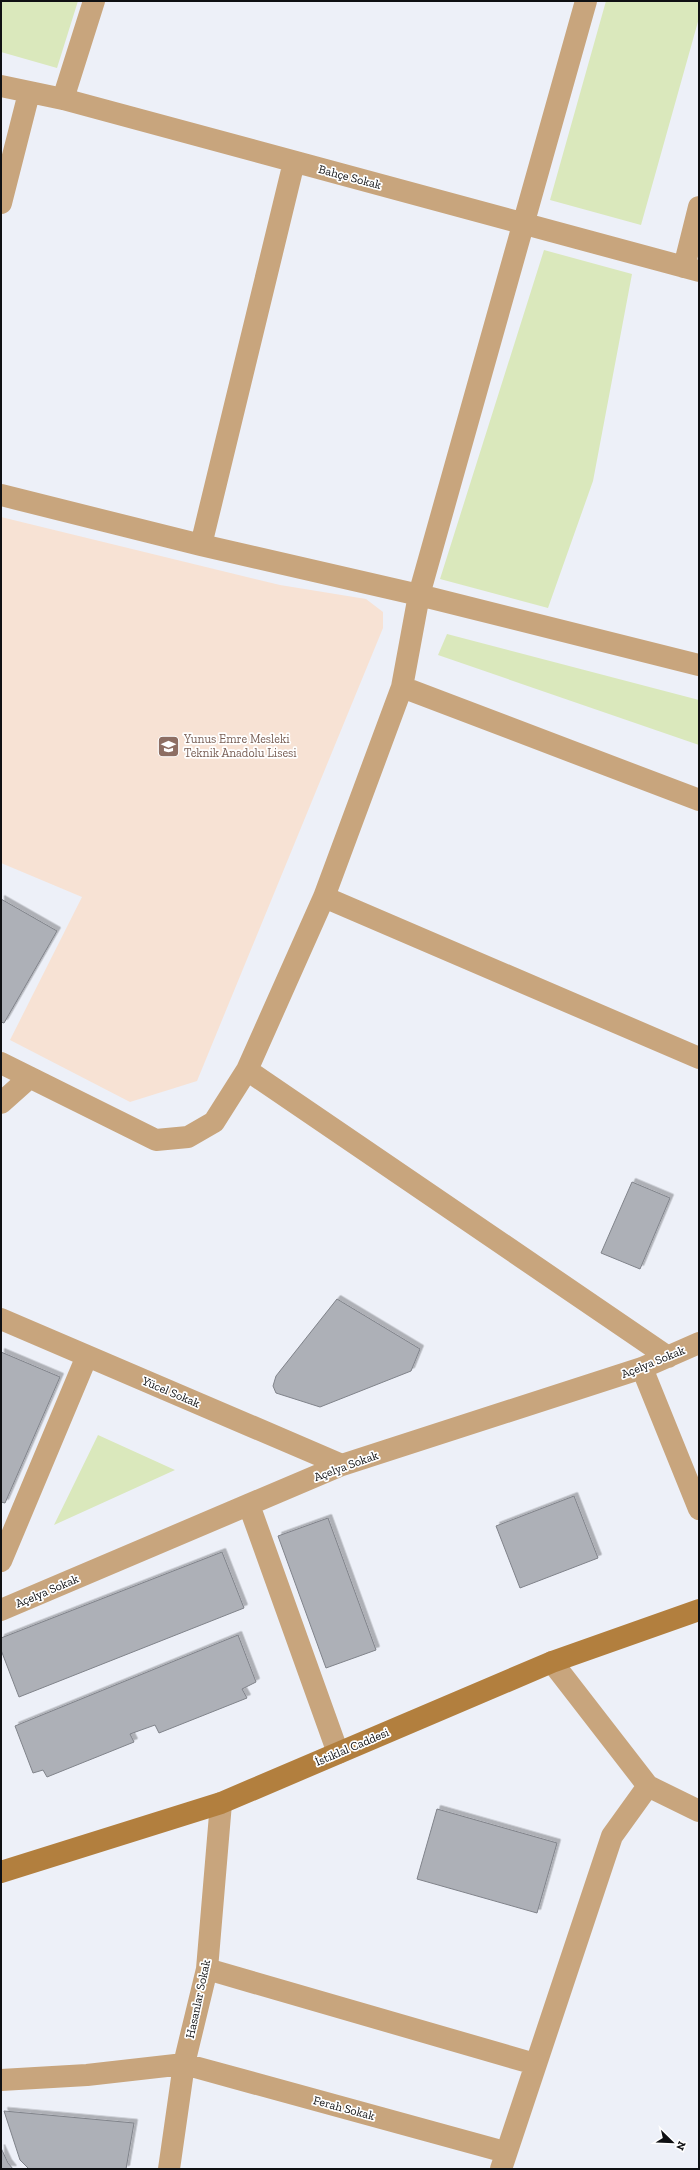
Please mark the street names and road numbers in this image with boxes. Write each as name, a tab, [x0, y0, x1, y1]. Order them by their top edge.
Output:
street label: Bahçe Sokak	[317, 162, 384, 192]
street label: Açelya Sokak	[619, 1343, 688, 1381]
street label: Yücel Sokak	[139, 1373, 203, 1411]
street label: Açelya Sokak	[312, 1448, 381, 1484]
street label: Açelya Sokak	[13, 1571, 81, 1611]
street label: İstiklal Caddesi	[313, 1725, 392, 1769]
street label: Hasanlar Sokak	[183, 1958, 213, 2040]
street label: Ferah Sokak	[312, 2093, 377, 2123]

